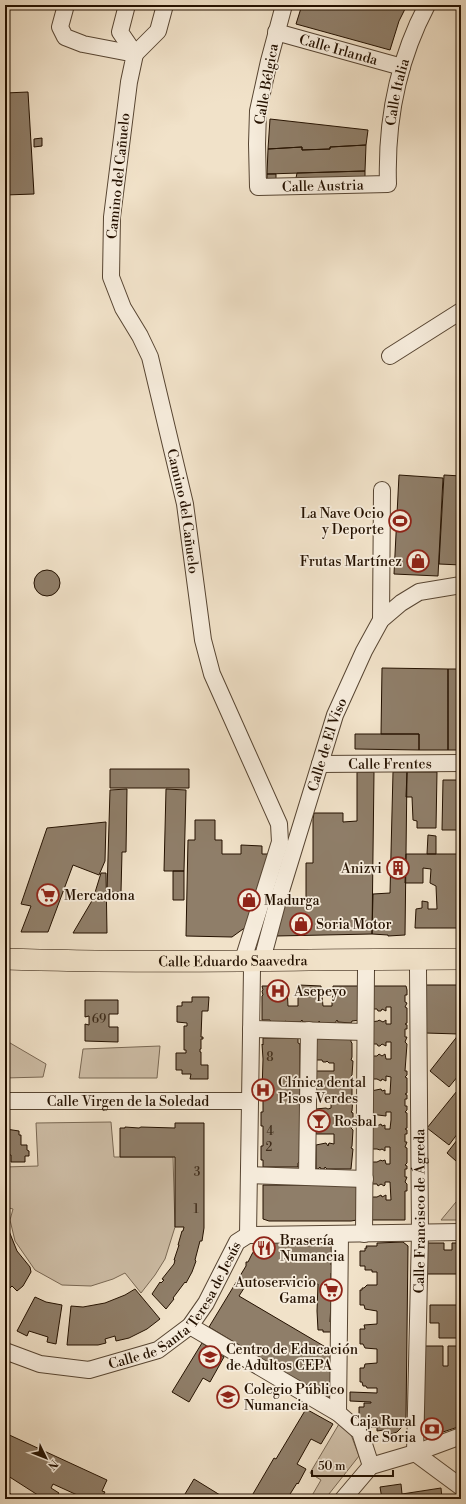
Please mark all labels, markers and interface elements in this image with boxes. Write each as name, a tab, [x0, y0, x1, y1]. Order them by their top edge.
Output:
street label: Calle Irlanda	[297, 31, 381, 70]
street label: Calle Bélgica	[251, 41, 283, 126]
street label: Calle Italia	[382, 55, 414, 127]
street label: Camino del Cañuelo	[103, 112, 135, 240]
street label: Calle Austria	[282, 177, 365, 196]
street label: Camino del Cañuelo	[162, 447, 202, 575]
place label: La Nave Ocio y Deporte	[300, 505, 384, 539]
sports icon: La Nave Ocio y Deporte	[387, 508, 413, 534]
shop icon: Frutas Martínez	[405, 548, 431, 574]
place label: Frutas Martínez	[300, 553, 402, 571]
street label: Calle de El Viso	[304, 695, 352, 794]
street label: Calle Frentes	[348, 755, 432, 774]
building icon: Anizvi	[385, 855, 411, 881]
place label: Anizvi	[340, 860, 382, 878]
supermarket icon: Mercadona	[35, 882, 61, 908]
place label: Mercadona	[64, 887, 136, 905]
shop icon: Madurga	[236, 887, 262, 913]
place label: Madurga	[264, 892, 321, 910]
shop icon: Soria Motor	[288, 911, 314, 937]
place label: Soria Motor	[316, 916, 392, 934]
street label: Calle Eduardo Saavedra	[158, 952, 309, 971]
hospital icon: Asepeyo	[265, 978, 291, 1004]
place label: Asepeyo	[293, 983, 346, 1001]
house number: 69	[92, 1012, 106, 1027]
house number: 8	[266, 1050, 274, 1065]
place label: Clínica dental Pisos Verdes	[278, 1074, 366, 1108]
hospital icon: Clínica dental Pisos Verdes	[250, 1077, 276, 1103]
street label: Calle Virgen de la Soledad	[47, 1093, 209, 1111]
bar icon: Rosbal	[306, 1108, 332, 1134]
place label: Rosbal	[334, 1113, 377, 1131]
house number: 4	[266, 1124, 274, 1139]
street label: Calle Francisco de Ágreda	[409, 1128, 430, 1294]
house number: 2	[266, 1140, 273, 1155]
house number: 3	[194, 1165, 201, 1180]
house number: 1	[193, 1202, 199, 1217]
place label: Brasería Numancia	[279, 1232, 346, 1266]
restaurant icon: Brasería Numancia	[251, 1235, 277, 1261]
street label: Calle de Santa Teresa de Jesús	[106, 1239, 246, 1374]
place label: Autoservicio Gama	[234, 1274, 317, 1308]
supermarket icon: Autoservicio Gama	[318, 1277, 344, 1303]
place label: Centro de Educación de Adultos CEPA	[226, 1341, 359, 1375]
school or university icon: Centro de Educación de Adultos CEPA	[197, 1344, 223, 1370]
place label: Colegio Público Numancia	[244, 1381, 345, 1415]
school or university icon: Colegio Público Numancia	[215, 1384, 241, 1410]
place label: Caja Rural de Soria	[350, 1413, 417, 1447]
bank icon: Caja Rural de Soria	[419, 1416, 445, 1442]
north arrow	[26, 1438, 66, 1478]
scale bar	[312, 1452, 393, 1478]
text: N	[44, 1456, 61, 1472]
text: 50 m	[318, 1459, 346, 1474]

